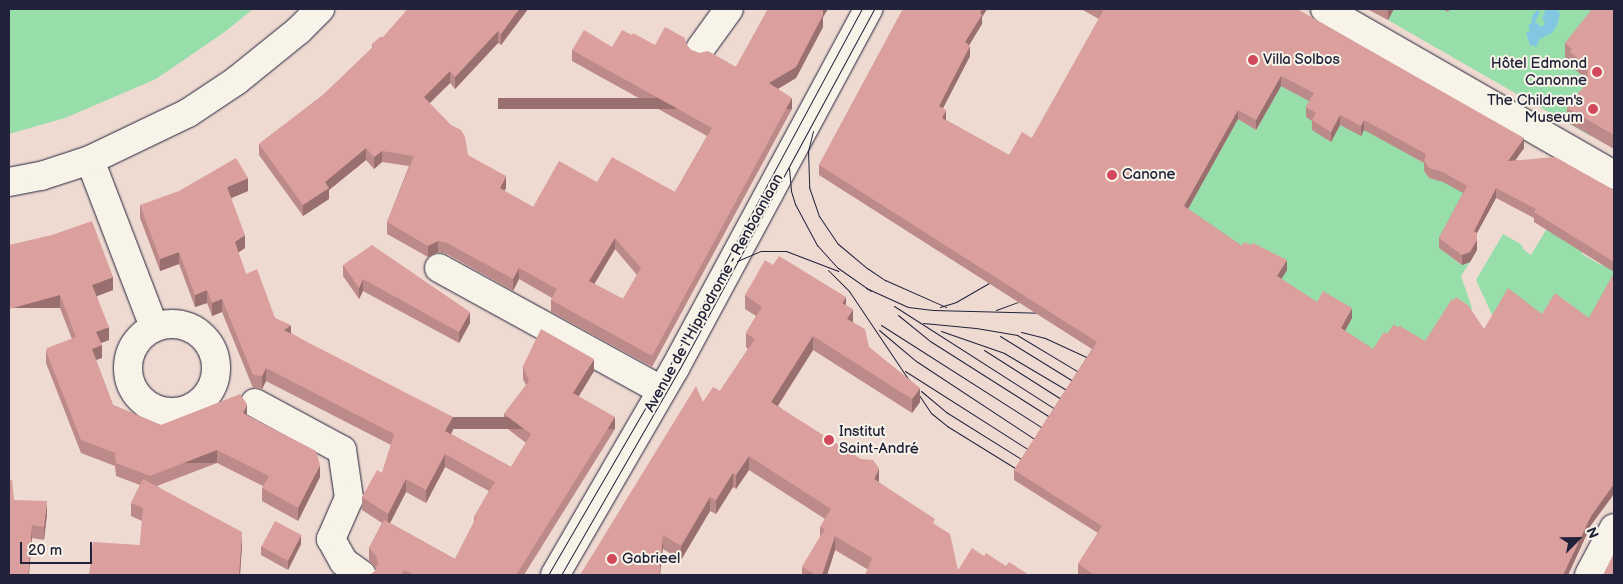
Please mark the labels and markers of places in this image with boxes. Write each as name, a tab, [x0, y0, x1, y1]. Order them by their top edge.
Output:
place label: Villa Solbos	[1263, 51, 1340, 69]
marker: Villa Solbos	[1247, 54, 1259, 66]
place label: Hôtel Edmond Canonne	[1491, 54, 1587, 89]
marker: Hôtel Edmond Canonne	[1591, 66, 1603, 78]
place label: The Children's Museum	[1487, 91, 1583, 126]
marker: The Children's Museum	[1587, 103, 1599, 115]
place label: Canone	[1122, 166, 1175, 184]
marker: Canone	[1106, 169, 1118, 181]
place label: Institut Saint-André	[839, 422, 919, 457]
marker: Institut Saint-André	[823, 434, 835, 446]
place label: Gabrieel	[622, 550, 680, 568]
marker: Gabrieel	[606, 553, 618, 565]

